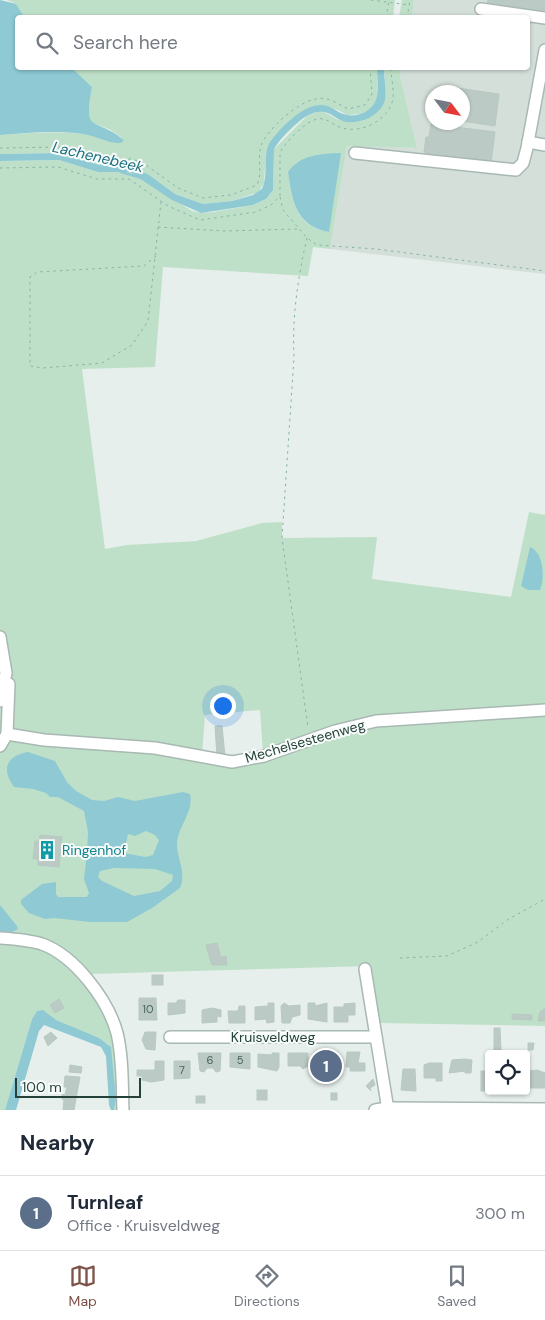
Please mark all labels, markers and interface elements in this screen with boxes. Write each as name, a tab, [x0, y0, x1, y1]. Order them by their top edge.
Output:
search box	[15, 15, 530, 70]
icon: search	[33, 29, 61, 57]
text: Search here	[73, 30, 178, 55]
north arrow	[425, 85, 470, 130]
water label: Lachenebeek	[50, 137, 146, 177]
your location	[210, 693, 236, 719]
street label: Mechelsesteenweg	[243, 715, 367, 767]
building icon: Ringenhof	[36, 839, 58, 861]
place label: Ringenhof	[62, 841, 127, 859]
house number: 10	[143, 1002, 153, 1016]
street label: Kruisveldweg	[231, 1028, 315, 1046]
pin: 1	[310, 1047, 342, 1085]
map controls	[485, 1050, 530, 1095]
button: locate	[485, 1050, 530, 1095]
house number: 6	[207, 1053, 214, 1067]
house number: 5	[237, 1053, 244, 1067]
house number: 7	[179, 1063, 185, 1077]
scale bar	[15, 1075, 141, 1098]
text: 100 m	[22, 1078, 62, 1096]
text: Nearby	[20, 1129, 94, 1157]
text: Turnleaf	[67, 1190, 143, 1215]
text: 1	[33, 1203, 39, 1224]
text: 300 m	[475, 1203, 525, 1224]
text: Office · Kruisveldweg	[67, 1215, 220, 1236]
tab: Map	[69, 1262, 97, 1310]
tab: Directions	[234, 1262, 300, 1310]
tab: Saved	[437, 1262, 476, 1310]

